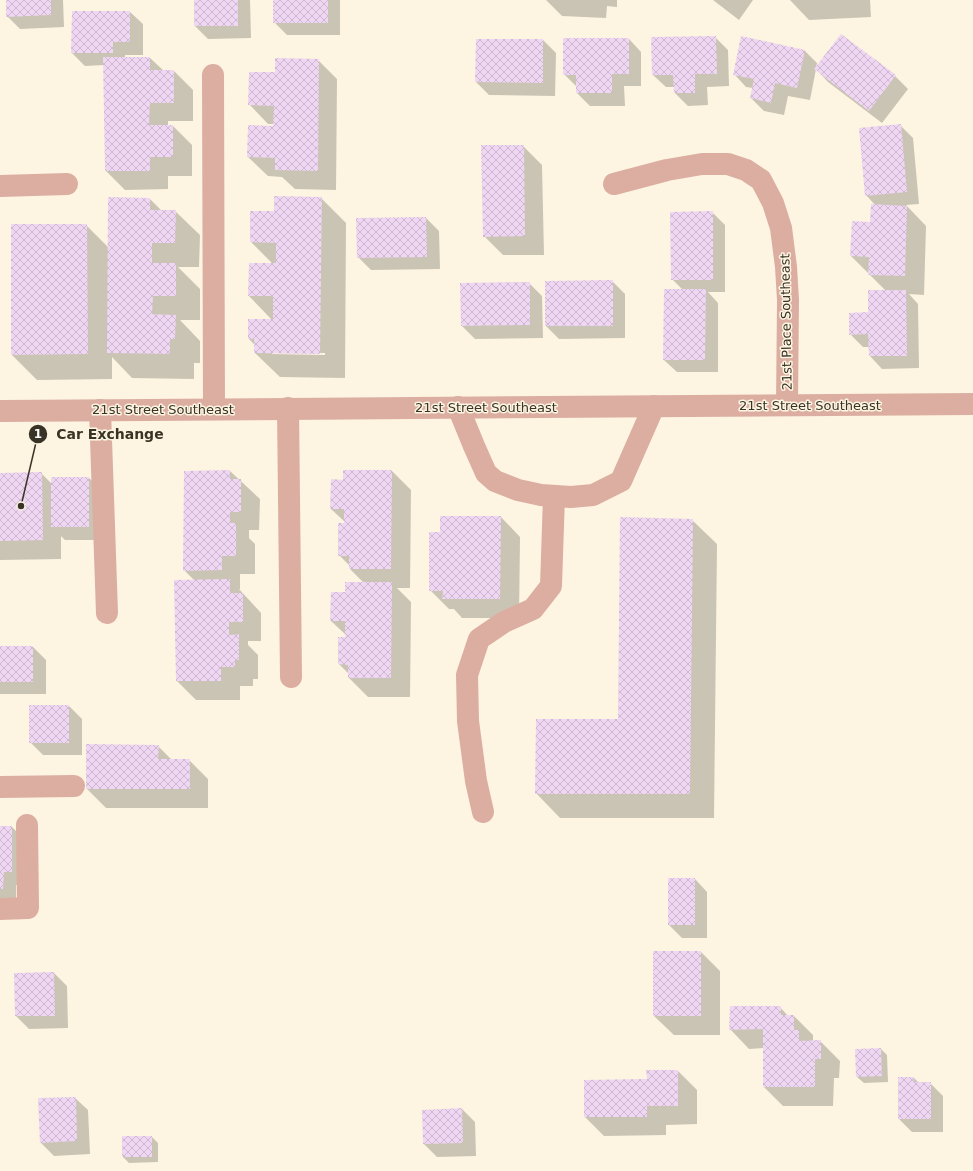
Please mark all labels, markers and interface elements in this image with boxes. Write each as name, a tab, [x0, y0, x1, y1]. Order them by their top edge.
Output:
street label: 21st Place Southeast	[777, 253, 795, 391]
street label: 21st Street Southeast	[739, 398, 881, 413]
street label: 21st Street Southeast	[415, 400, 557, 415]
street label: 21st Street Southeast	[92, 402, 234, 417]
callout: Car Exchange	[28, 421, 171, 447]
text: Car Exchange	[56, 426, 164, 442]
text: 1	[34, 427, 42, 441]

